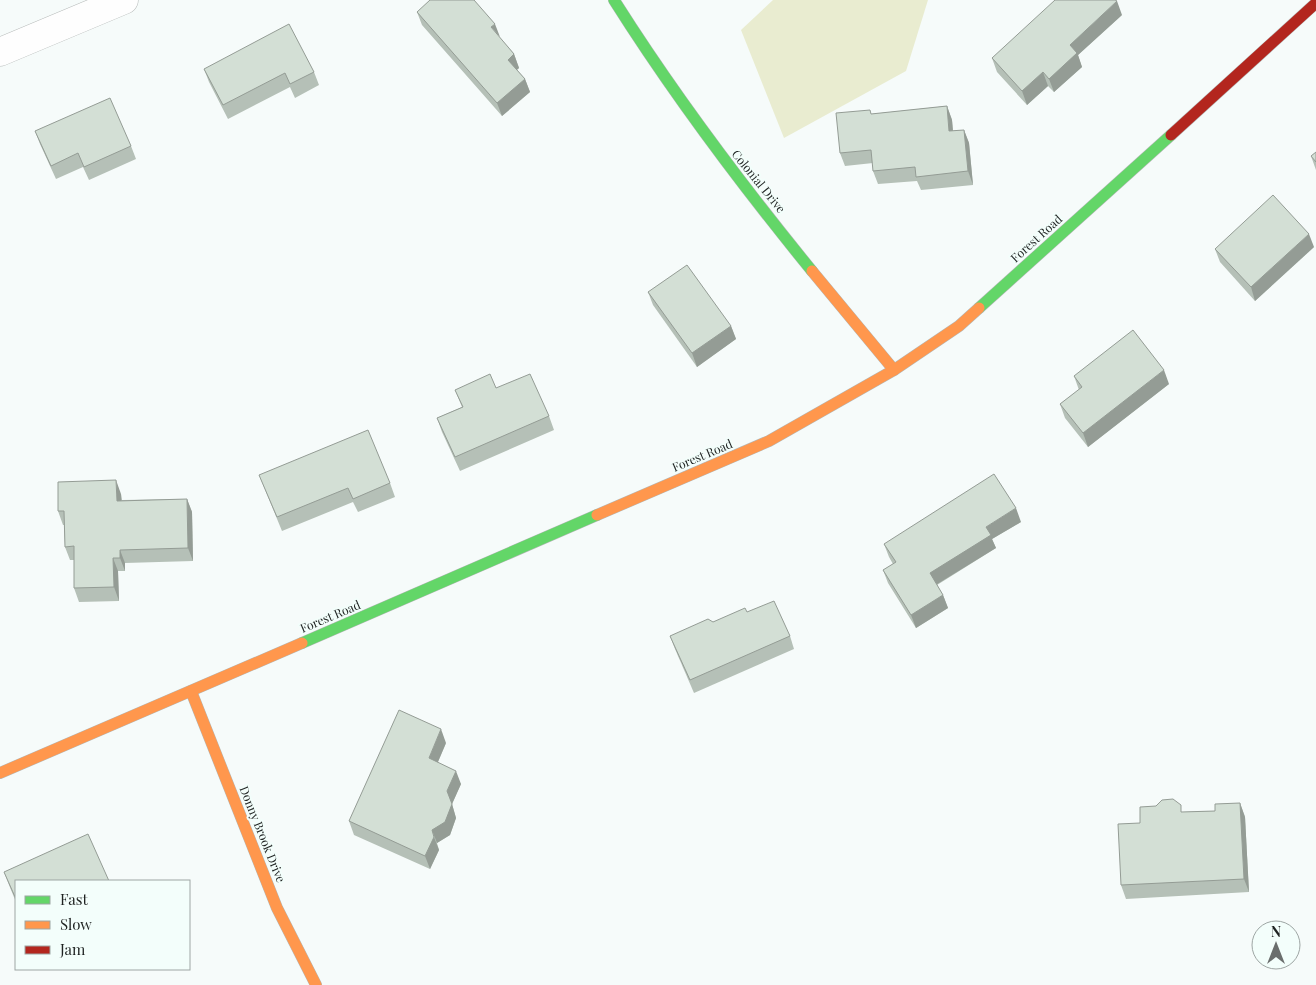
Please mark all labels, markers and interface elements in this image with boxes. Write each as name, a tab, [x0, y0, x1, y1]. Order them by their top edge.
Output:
street label: Colonial Drive	[729, 146, 789, 216]
street label: Forest Road	[1007, 211, 1065, 265]
street label: Forest Road	[669, 435, 735, 475]
street label: Forest Road	[297, 596, 363, 636]
street label: Donny Brook Drive	[236, 783, 290, 885]
legend	[15, 880, 190, 970]
text: Fast	[60, 889, 89, 909]
text: Slow	[60, 914, 92, 934]
north arrow	[1251, 920, 1301, 970]
text: N	[1271, 922, 1281, 941]
text: Jam	[59, 939, 86, 959]

